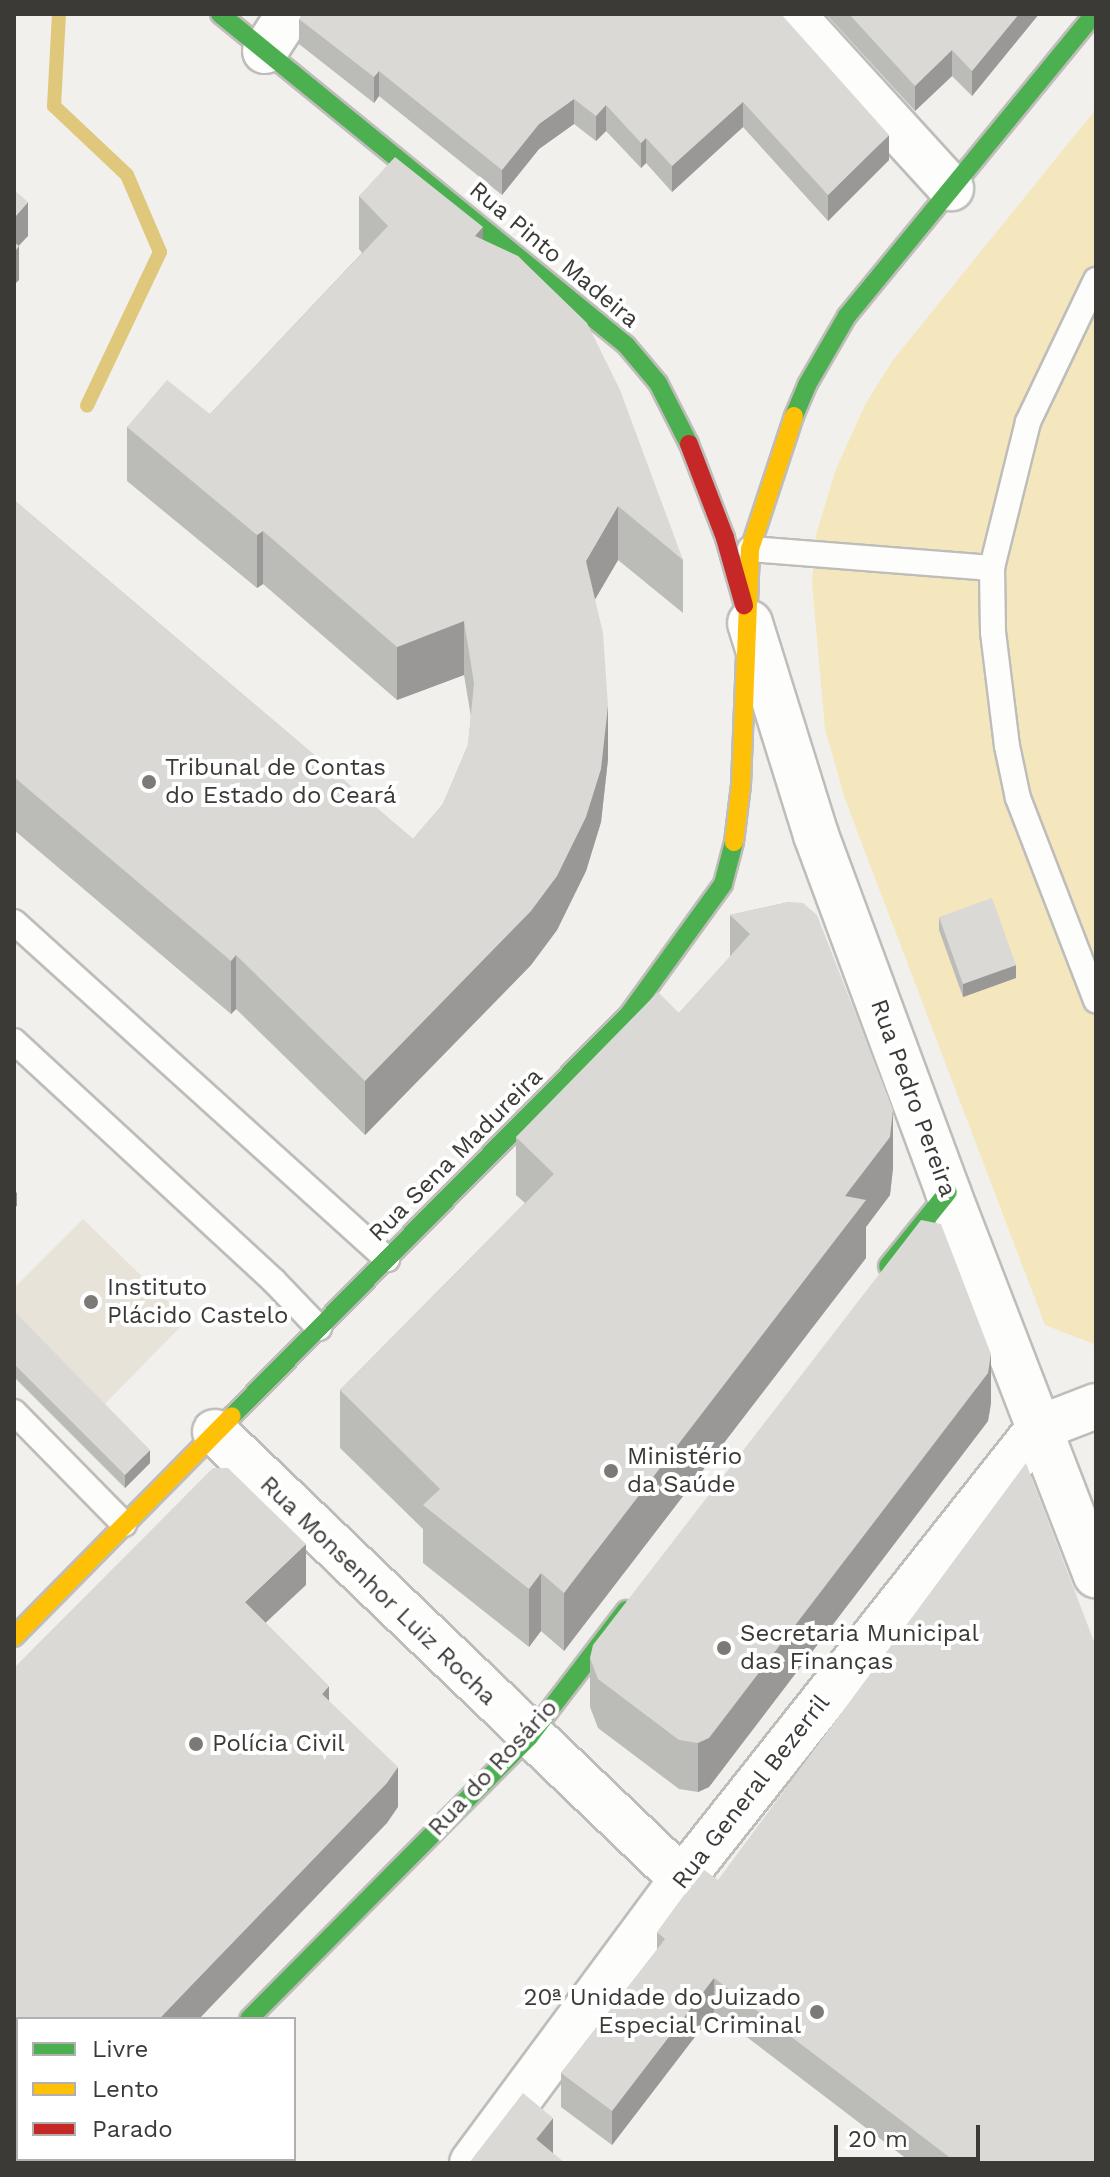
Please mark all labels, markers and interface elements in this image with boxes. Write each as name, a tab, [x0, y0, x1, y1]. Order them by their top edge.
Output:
street label: Rua Pinto Madeira	[463, 176, 645, 334]
place label: Tribunal de Contas do Estado do Ceará	[165, 754, 396, 810]
marker: Tribunal de Contas do Estado do Ceará	[140, 773, 158, 791]
street label: Rua Pedro Pereira	[864, 995, 962, 1201]
street label: Rua Sena Madureira	[363, 1062, 549, 1248]
place label: Instituto Plácido Castelo	[107, 1274, 288, 1330]
marker: Instituto Plácido Castelo	[82, 1293, 100, 1311]
place label: Ministério da Saúde	[627, 1443, 742, 1499]
marker: Ministério da Saúde	[602, 1462, 620, 1480]
street label: Rua Monsenhor Luiz Rocha	[253, 1470, 503, 1712]
place label: Secretaria Municipal das Finanças	[740, 1620, 979, 1676]
marker: Secretaria Municipal das Finanças	[715, 1639, 733, 1657]
street label: Rua General Bezerril	[666, 1689, 836, 1895]
street label: Rua do Rosário	[422, 1694, 564, 1842]
place label: Polícia Civil	[212, 1730, 345, 1758]
marker: Polícia Civil	[187, 1735, 205, 1753]
place label: 20ª Unidade do Juizado Especial Criminal	[523, 1984, 801, 2040]
marker: 20ª Unidade do Juizado Especial Criminal	[808, 2003, 826, 2021]
legend	[16, 2017, 296, 2161]
text: Livre	[92, 2035, 148, 2063]
text: Lento	[92, 2075, 159, 2103]
scale bar	[838, 2109, 984, 2159]
text: Parado	[92, 2115, 173, 2143]
text: 20 m	[848, 2125, 908, 2153]

